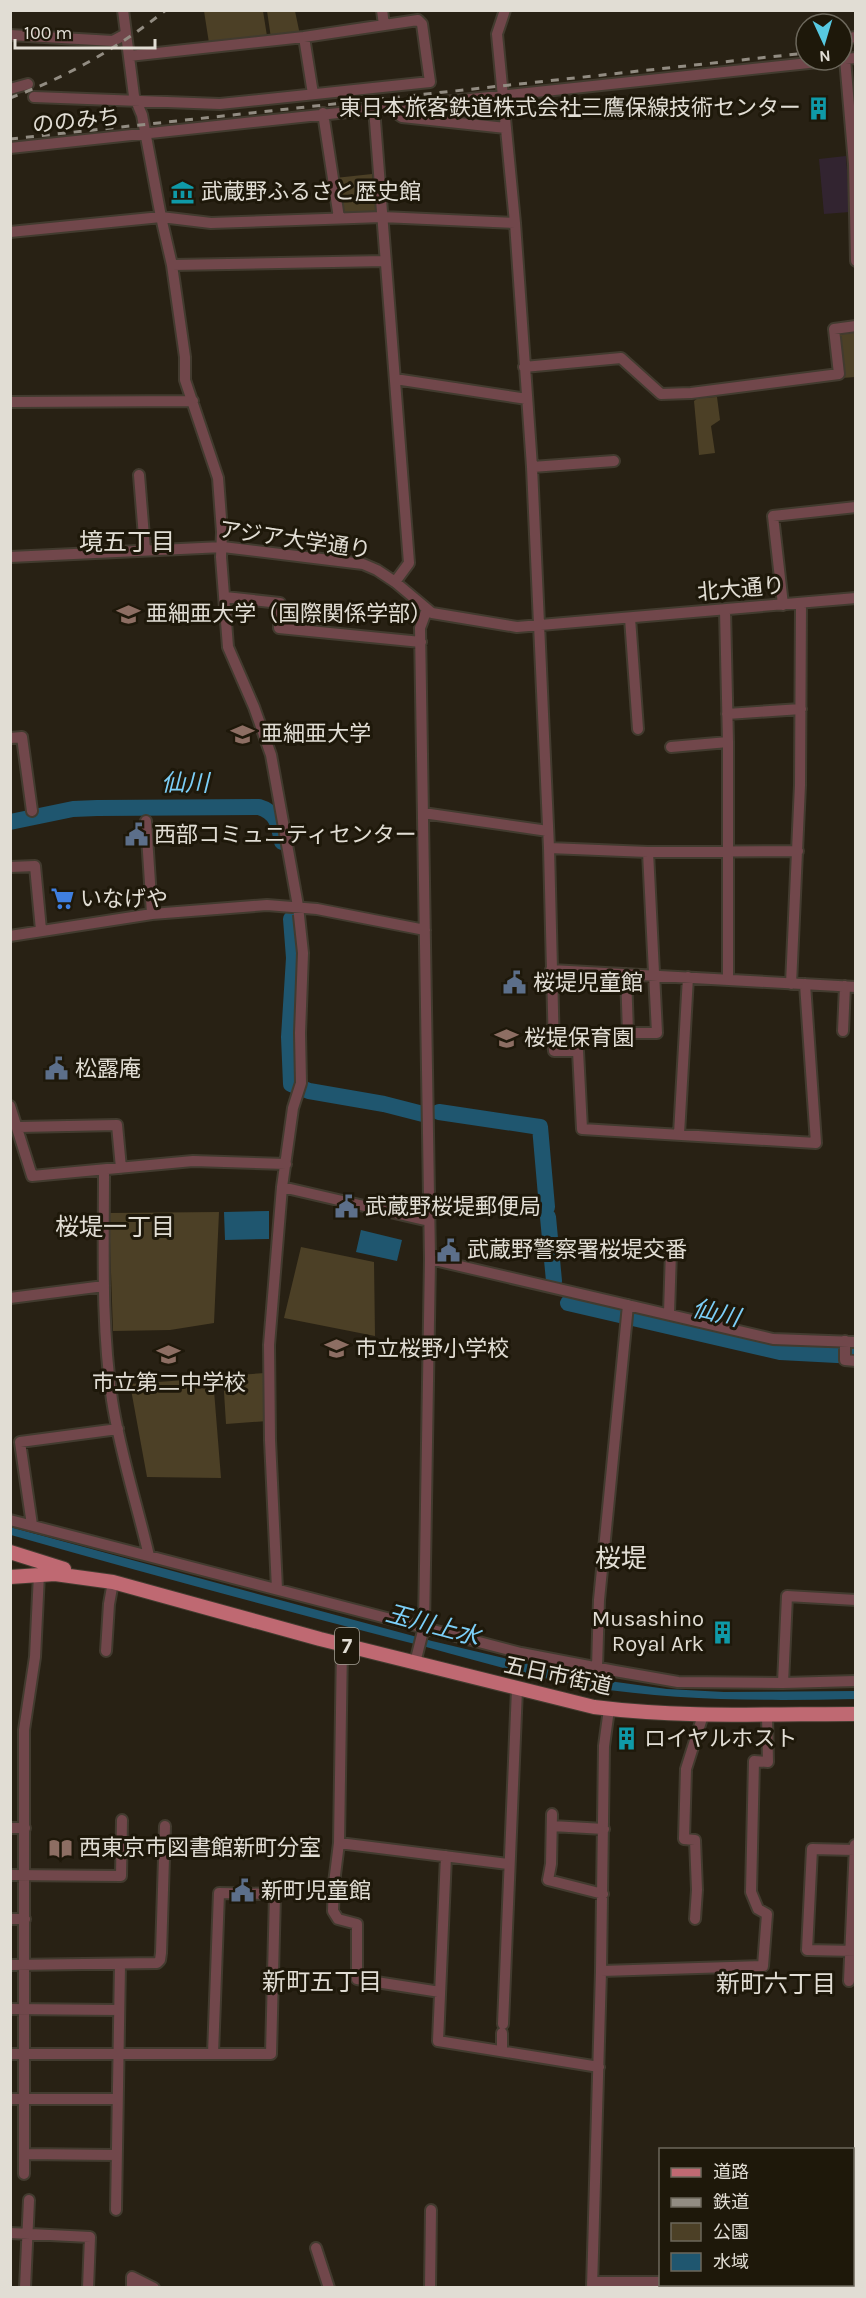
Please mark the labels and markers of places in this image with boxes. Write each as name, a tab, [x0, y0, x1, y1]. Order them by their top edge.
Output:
place label: 東日本旅客鉄道株式会社三鷹保線技術センター	[339, 95, 801, 121]
building icon: 東日本旅客鉄道株式会社三鷹保線技術センター	[806, 95, 832, 121]
museum icon: 武蔵野ふるさと歴史館	[170, 179, 196, 205]
place label: 武蔵野ふるさと歴史館	[201, 179, 421, 205]
school or university icon: 亜細亜大学（国際関係学部）	[115, 601, 141, 627]
place label: 亜細亜大学（国際関係学部）	[146, 601, 432, 627]
school or university icon: 亜細亜大学	[230, 721, 256, 747]
place label: 亜細亜大学	[261, 721, 371, 747]
public building icon: 西部コミュニティセンター	[123, 822, 149, 848]
place label: 西部コミュニティセンター	[154, 822, 417, 848]
supermarket icon: いなげや	[49, 886, 75, 912]
place label: いなげや	[80, 886, 168, 912]
public building icon: 桜堤児童館	[502, 970, 528, 996]
place label: 桜堤児童館	[533, 970, 643, 996]
school or university icon: 桜堤保育園	[493, 1025, 519, 1051]
place label: 桜堤保育園	[524, 1025, 634, 1051]
public building icon: 松露庵	[44, 1056, 70, 1082]
place label: 松露庵	[75, 1056, 141, 1082]
public building icon: 武蔵野桜堤郵便局	[334, 1194, 360, 1220]
place label: 武蔵野桜堤郵便局	[365, 1194, 541, 1220]
public building icon: 武蔵野警察署桜堤交番	[436, 1237, 462, 1263]
place label: 武蔵野警察署桜堤交番	[467, 1237, 687, 1263]
school or university icon: 市立桜野小学校	[324, 1336, 350, 1362]
place label: 市立桜野小学校	[355, 1336, 509, 1362]
school or university icon: 市立第二中学校	[156, 1341, 182, 1367]
place label: 市立第二中学校	[92, 1370, 246, 1396]
place label: Musashino Royal Ark	[592, 1606, 704, 1657]
building icon: Musashino Royal Ark	[709, 1619, 735, 1645]
building icon: ロイヤルホスト	[613, 1726, 639, 1752]
place label: ロイヤルホスト	[644, 1726, 797, 1752]
library icon: 西東京市図書館新町分室	[48, 1835, 74, 1861]
place label: 西東京市図書館新町分室	[79, 1835, 321, 1861]
public building icon: 新町児童館	[230, 1878, 256, 1904]
place label: 新町児童館	[261, 1878, 371, 1904]

